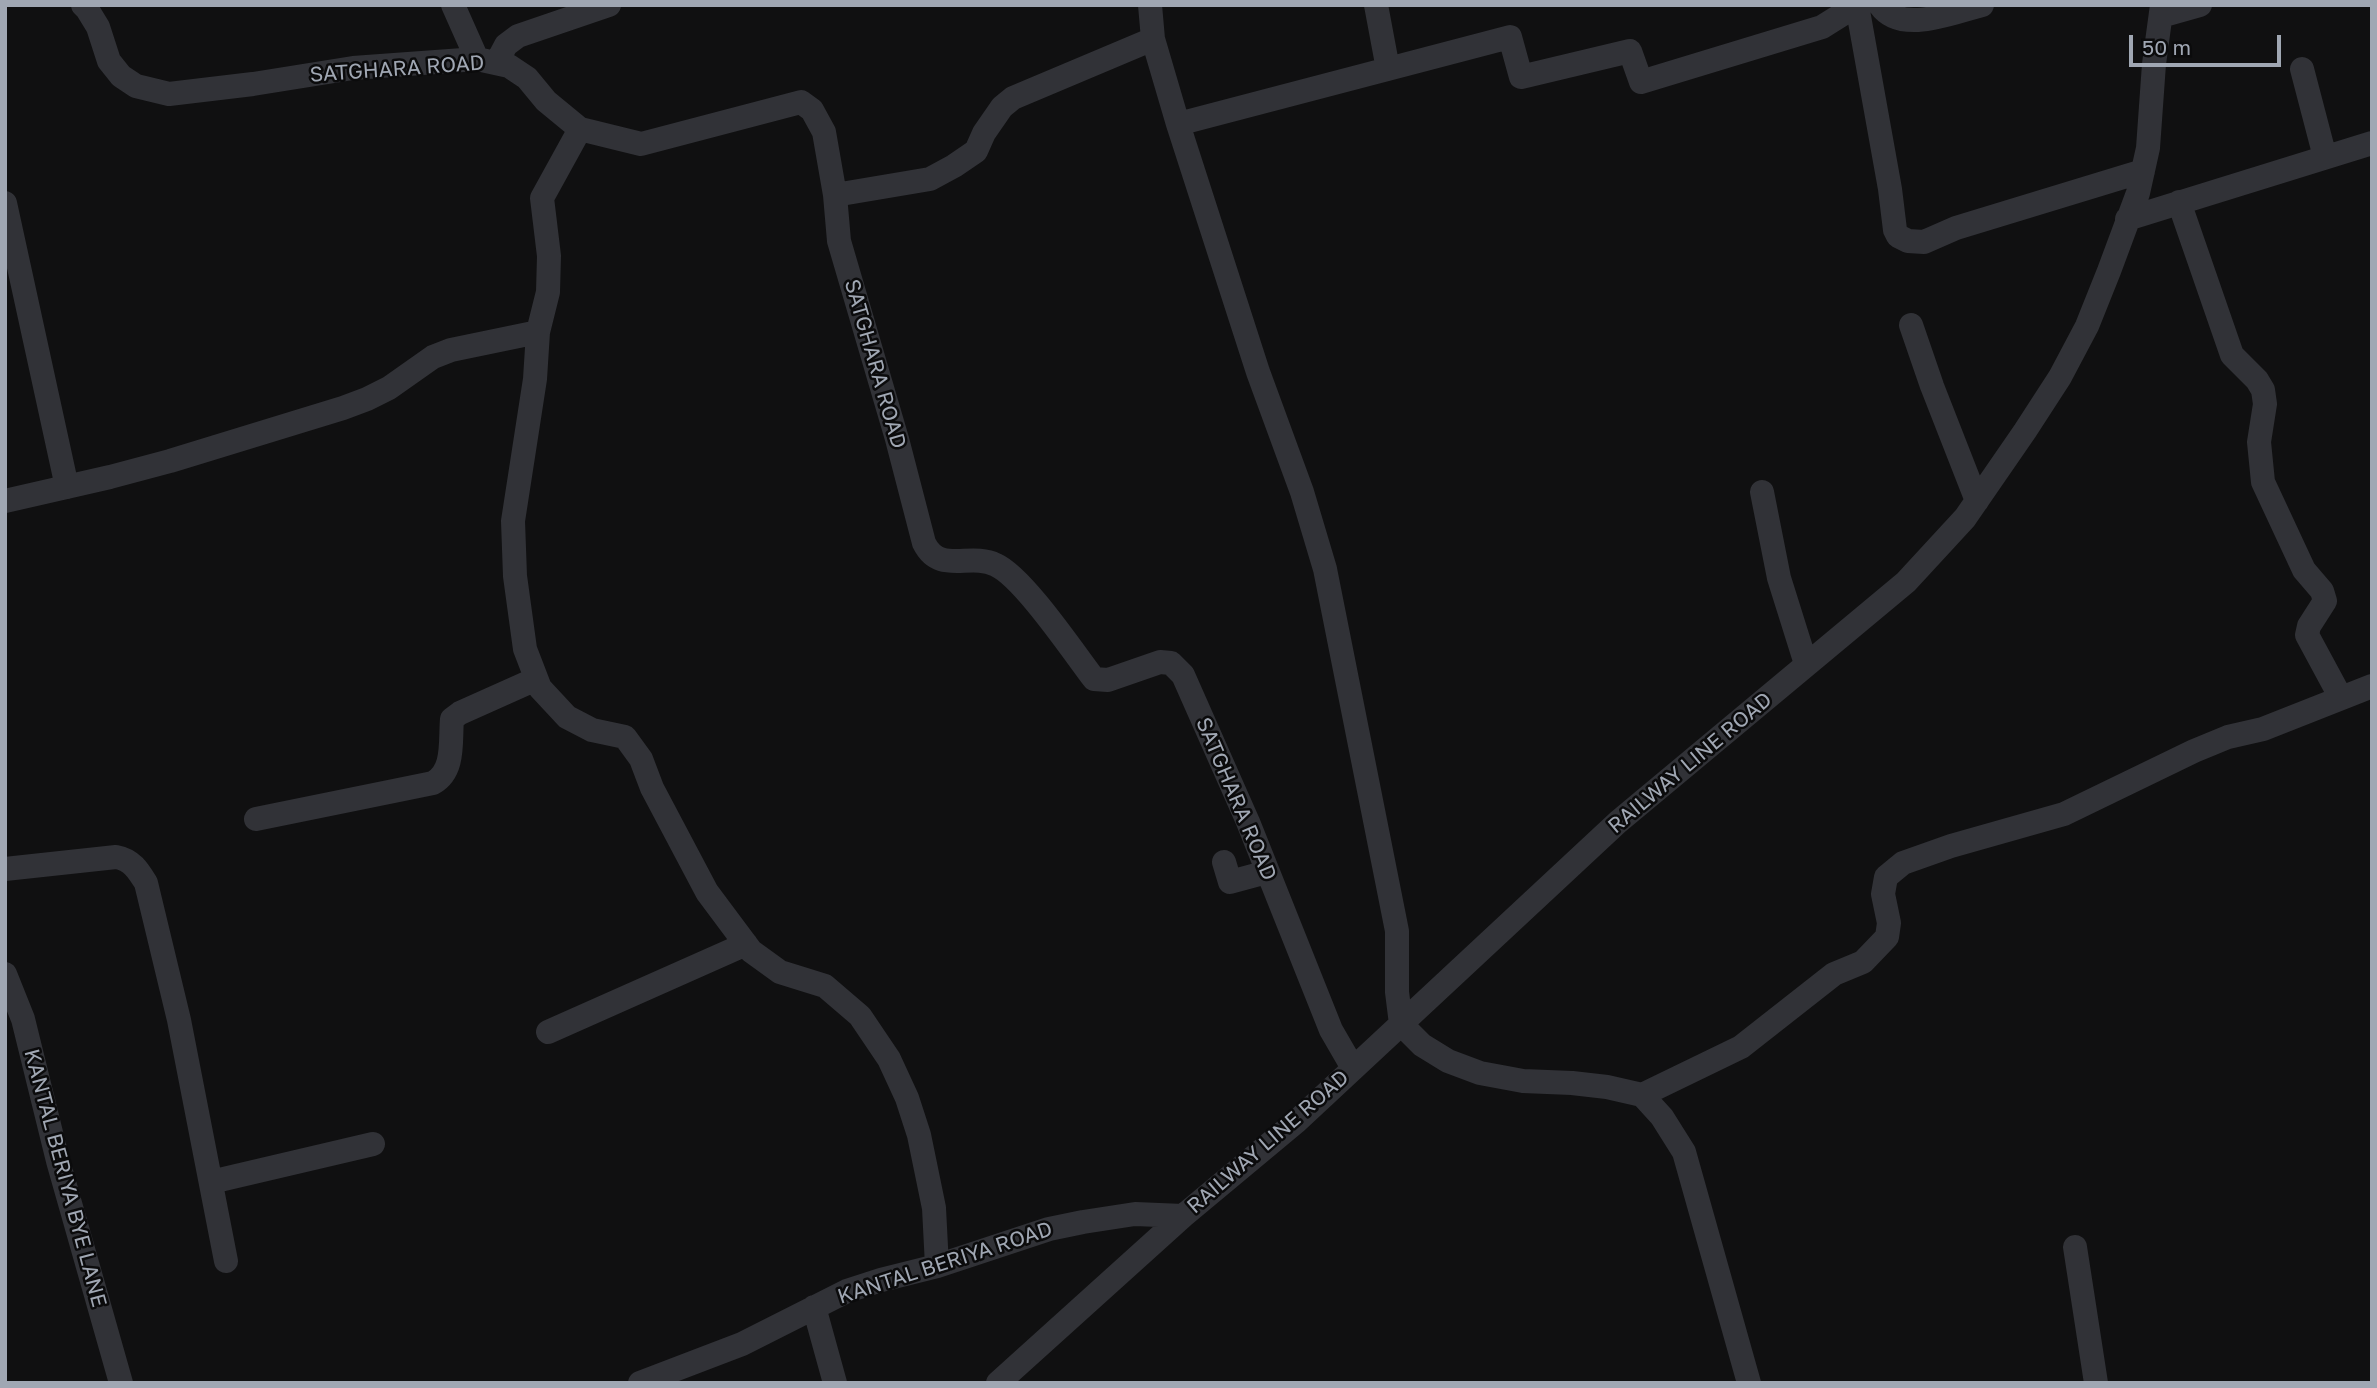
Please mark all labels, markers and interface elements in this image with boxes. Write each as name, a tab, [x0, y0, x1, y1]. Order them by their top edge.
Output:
scale bar	[2132, 21, 2284, 65]
text: 50 m	[2142, 34, 2191, 60]
street label: SATGHARA ROAD	[309, 50, 485, 88]
street label: SATGHARA ROAD	[839, 277, 911, 451]
street label: RAILWAY LINE ROAD	[1603, 687, 1777, 839]
street label: SATGHARA ROAD	[1190, 714, 1282, 884]
street label: KANTAL BERIYA BYE LANE	[18, 1046, 112, 1310]
street label: RAILWAY LINE ROAD	[1182, 1065, 1354, 1219]
street label: KANTAL BERIYA ROAD	[835, 1216, 1055, 1310]

